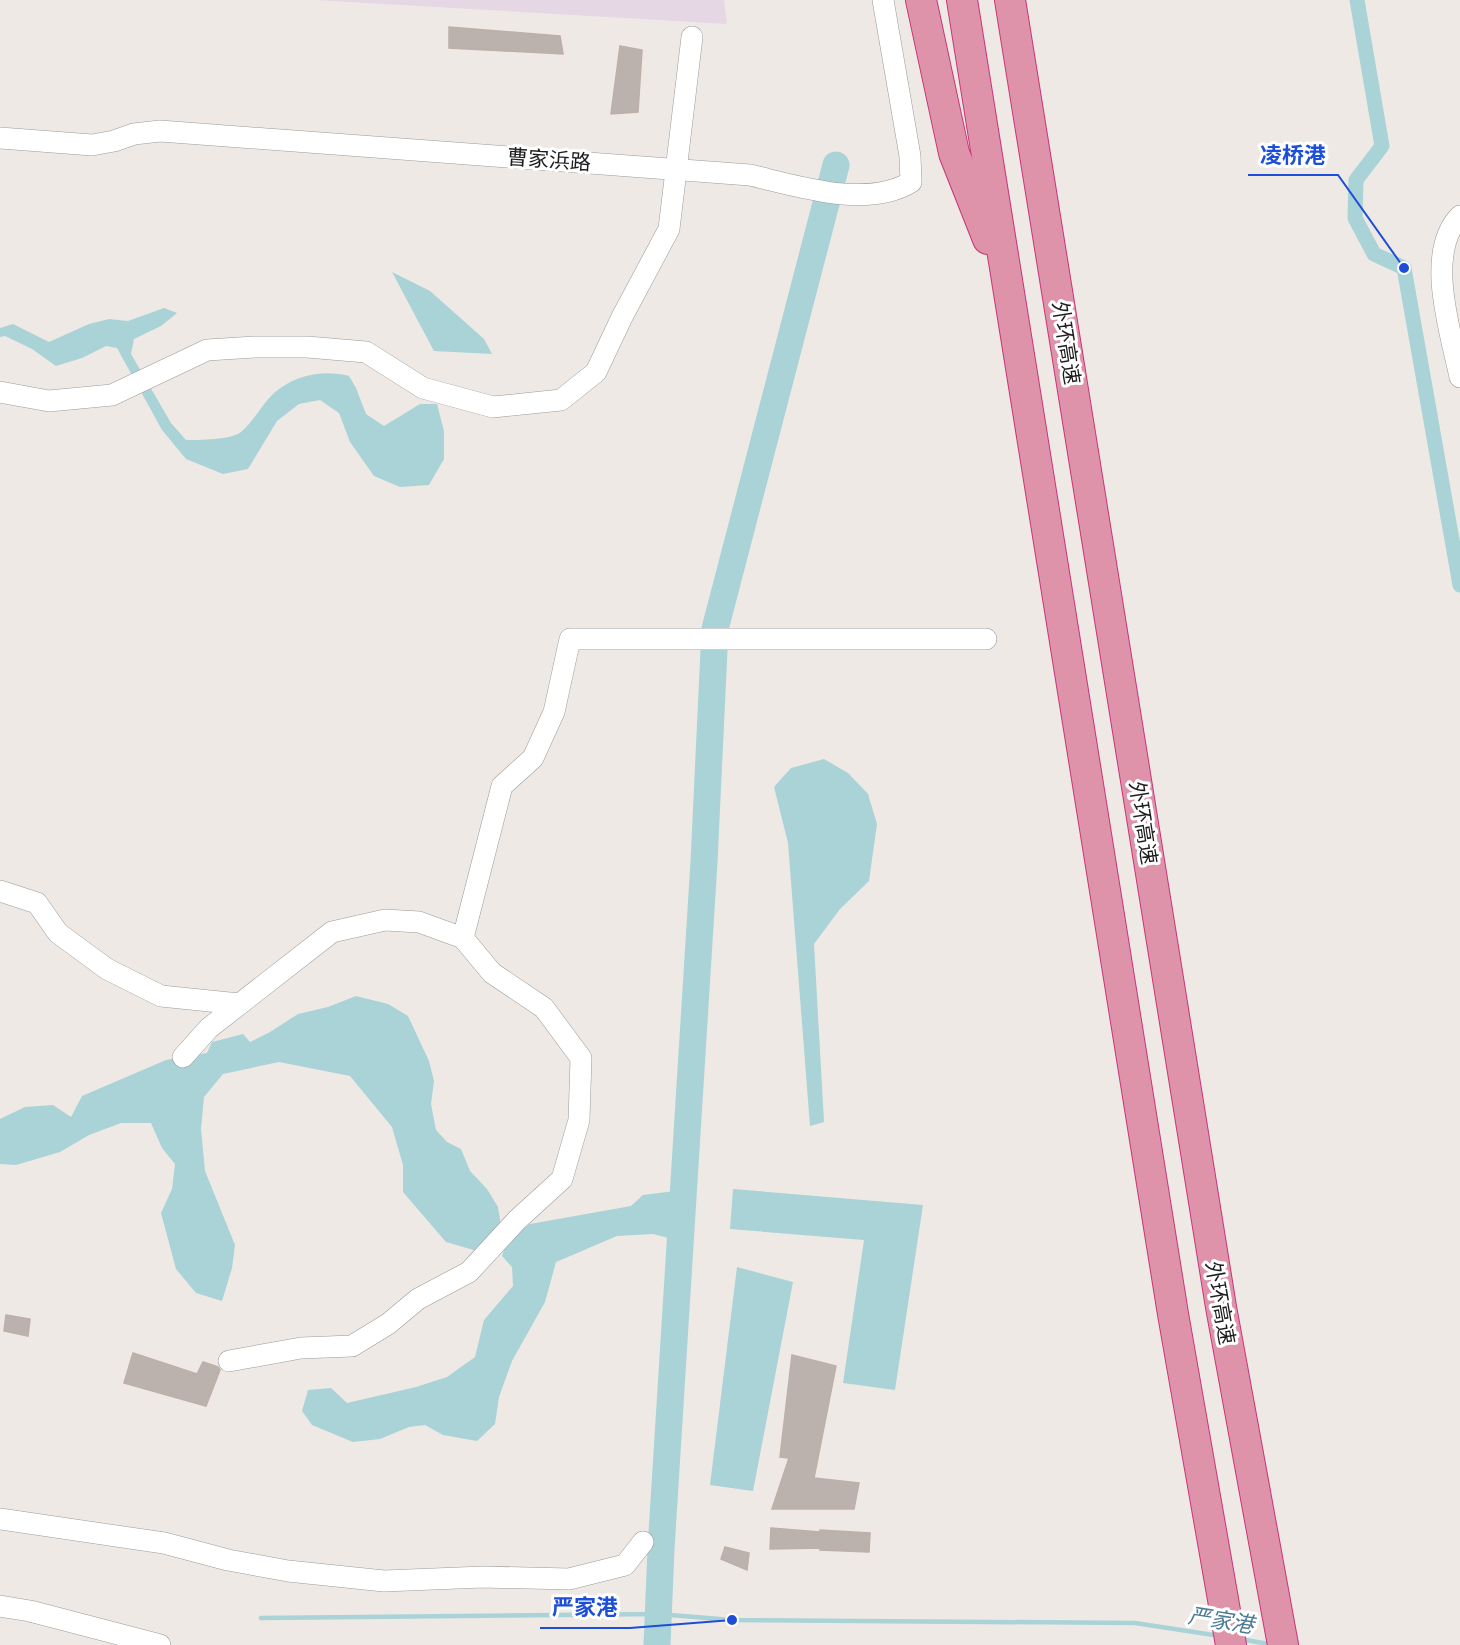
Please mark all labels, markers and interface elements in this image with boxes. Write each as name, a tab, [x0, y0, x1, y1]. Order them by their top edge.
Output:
callout: 凌桥港	[1248, 135, 1338, 175]
text: 凌桥港	[1260, 142, 1326, 168]
street label: 曹家浜路	[506, 144, 592, 175]
street label: 外环高速	[1048, 299, 1085, 386]
street label: 外环高速	[1125, 779, 1162, 866]
street label: 外环高速	[1201, 1259, 1240, 1346]
callout: 严家港	[540, 1588, 630, 1628]
text: 严家港	[552, 1594, 618, 1620]
water label: 严家港	[1186, 1602, 1259, 1638]

